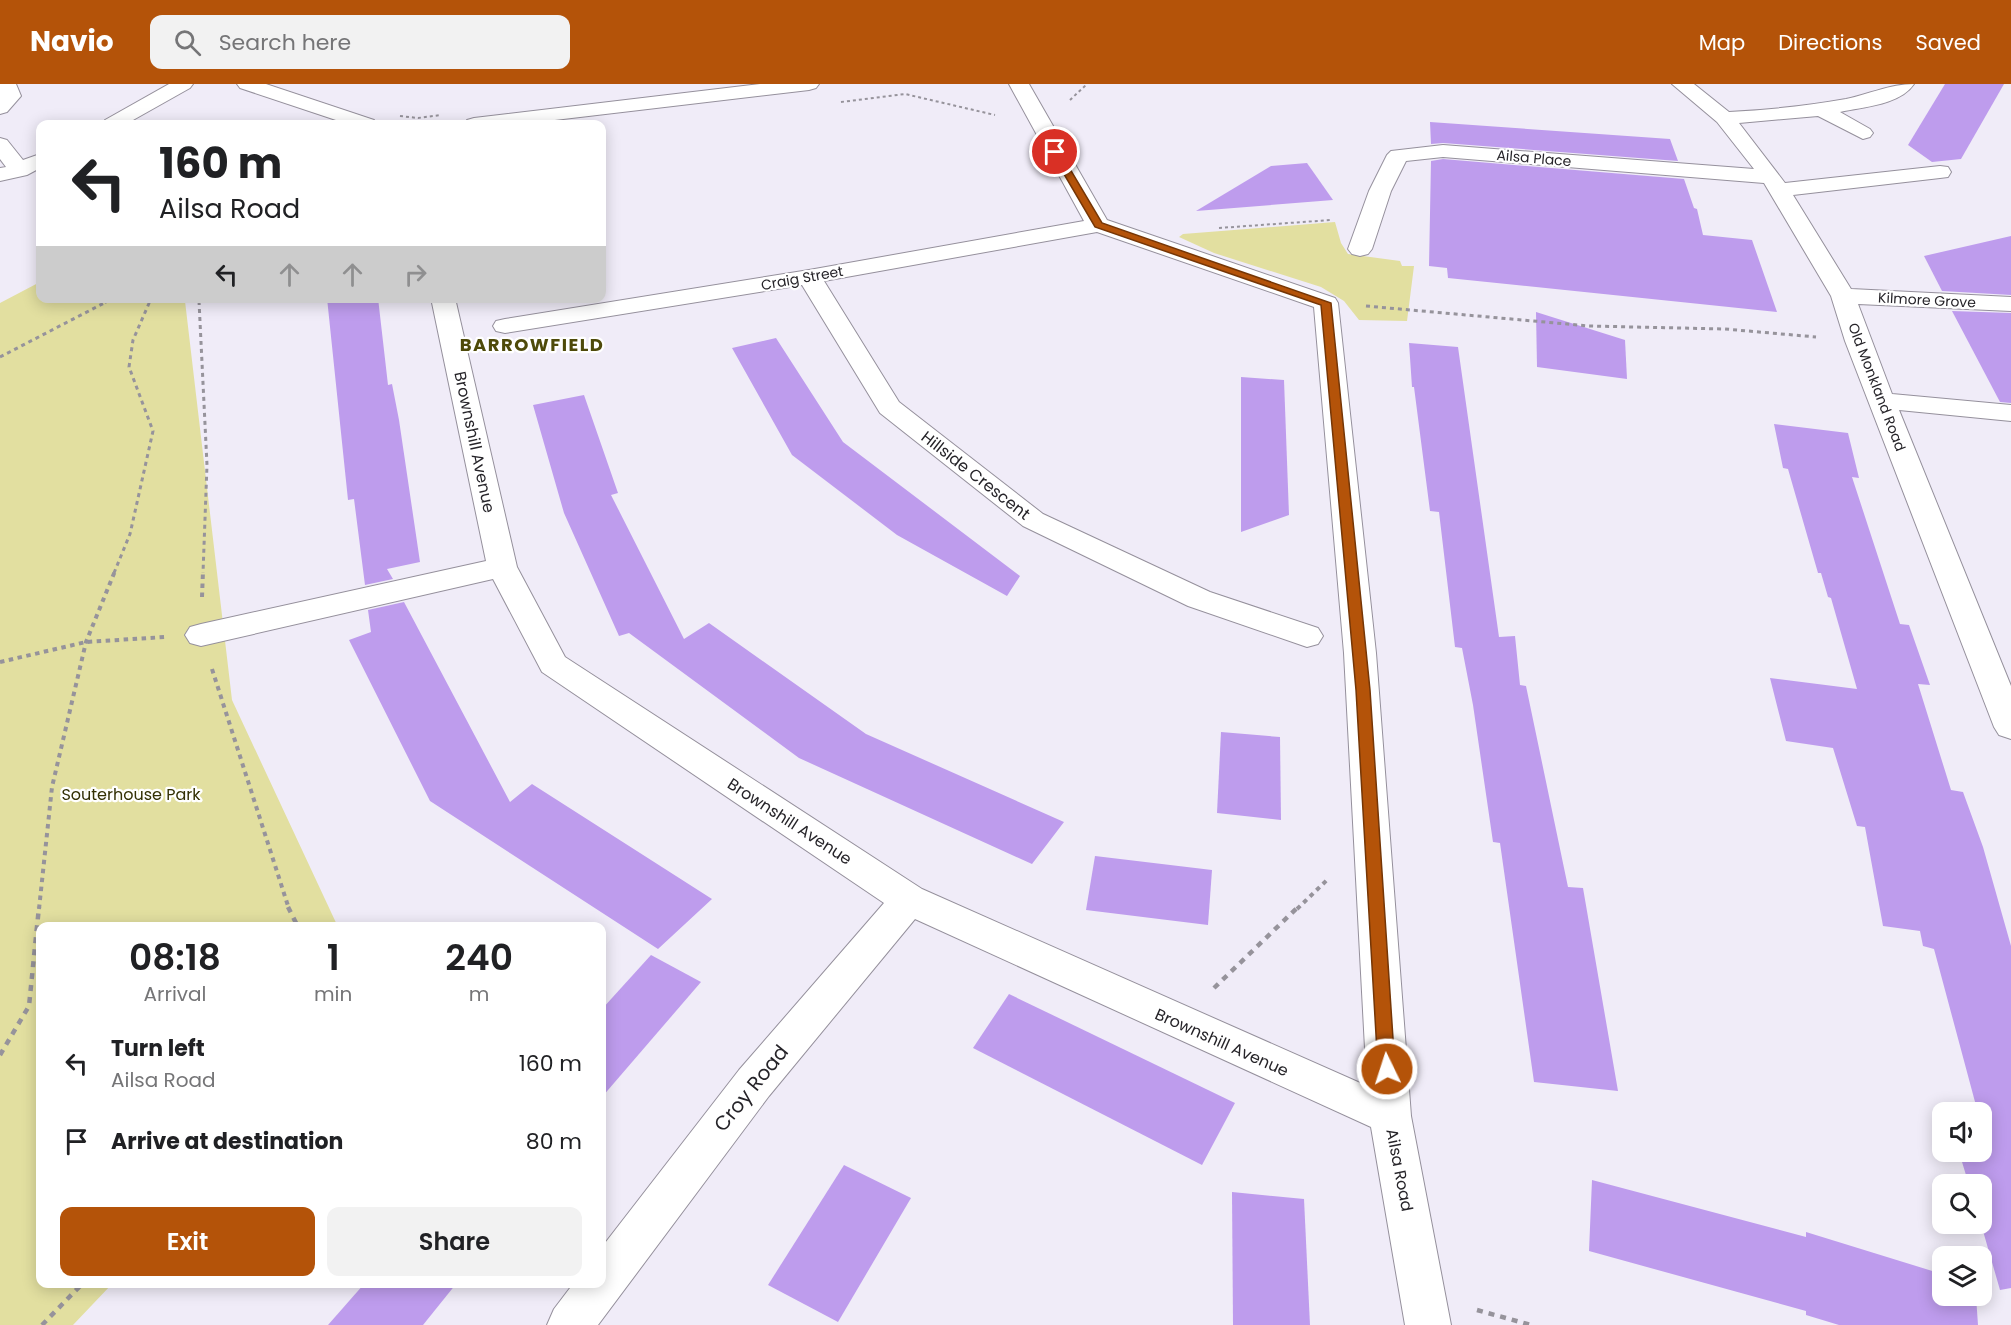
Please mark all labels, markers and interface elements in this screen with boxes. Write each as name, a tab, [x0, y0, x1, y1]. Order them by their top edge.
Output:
search box	[150, 15, 570, 69]
text: Navio	[30, 22, 114, 61]
icon: search	[171, 26, 204, 59]
text: Search here	[219, 27, 351, 58]
text: Map	[1699, 28, 1745, 57]
text: Directions	[1778, 28, 1882, 57]
text: Saved	[1915, 28, 1981, 57]
pin	[1029, 126, 1080, 177]
text: 160 m	[159, 134, 282, 193]
icon: arrive	[1038, 135, 1071, 168]
icon: left	[60, 144, 138, 222]
street label: Ailsa Place	[1496, 145, 1573, 171]
text: Ailsa Road	[159, 190, 300, 227]
icon: left	[210, 258, 243, 291]
icon: ahead	[273, 258, 306, 291]
icon: ahead	[336, 258, 369, 291]
icon: right	[399, 258, 432, 291]
street label: Craig Street	[759, 261, 845, 295]
street label: Kilmore Grove	[1878, 287, 1977, 313]
street label: Old Monkland Road	[1843, 320, 1911, 454]
district label: BARROWFIELD	[460, 332, 604, 357]
street label: Brownshill Avenue	[448, 369, 501, 515]
street label: Hillside Crescent	[916, 426, 1035, 525]
street label: Brownshill Avenue	[723, 773, 856, 870]
park label: Souterhouse Park	[61, 783, 201, 806]
text: 08:18	[129, 932, 221, 983]
text: 1	[327, 932, 340, 983]
text: 240	[445, 932, 513, 983]
text: Arrival	[144, 980, 206, 1008]
text: min	[314, 980, 352, 1008]
text: m	[469, 980, 489, 1008]
street label: Brownshill Avenue	[1151, 1003, 1292, 1082]
text: Turn left	[111, 1033, 205, 1064]
position arrow	[1355, 1037, 1419, 1101]
street label: Croy Road	[707, 1039, 795, 1137]
icon: left	[60, 1047, 93, 1080]
text: 160 m	[519, 1048, 582, 1079]
text: Ailsa Road	[111, 1066, 216, 1094]
map controls	[1932, 1102, 1992, 1306]
button: sound	[1932, 1102, 1992, 1162]
icon: arrive	[60, 1125, 93, 1158]
text: Arrive at destination	[111, 1126, 343, 1157]
text: 80 m	[526, 1126, 582, 1157]
street label: Ailsa Road	[1380, 1127, 1419, 1213]
button: search	[1932, 1174, 1992, 1234]
button: Exit	[60, 1207, 315, 1276]
button: Share	[327, 1207, 582, 1276]
button: layers	[1932, 1246, 1992, 1306]

